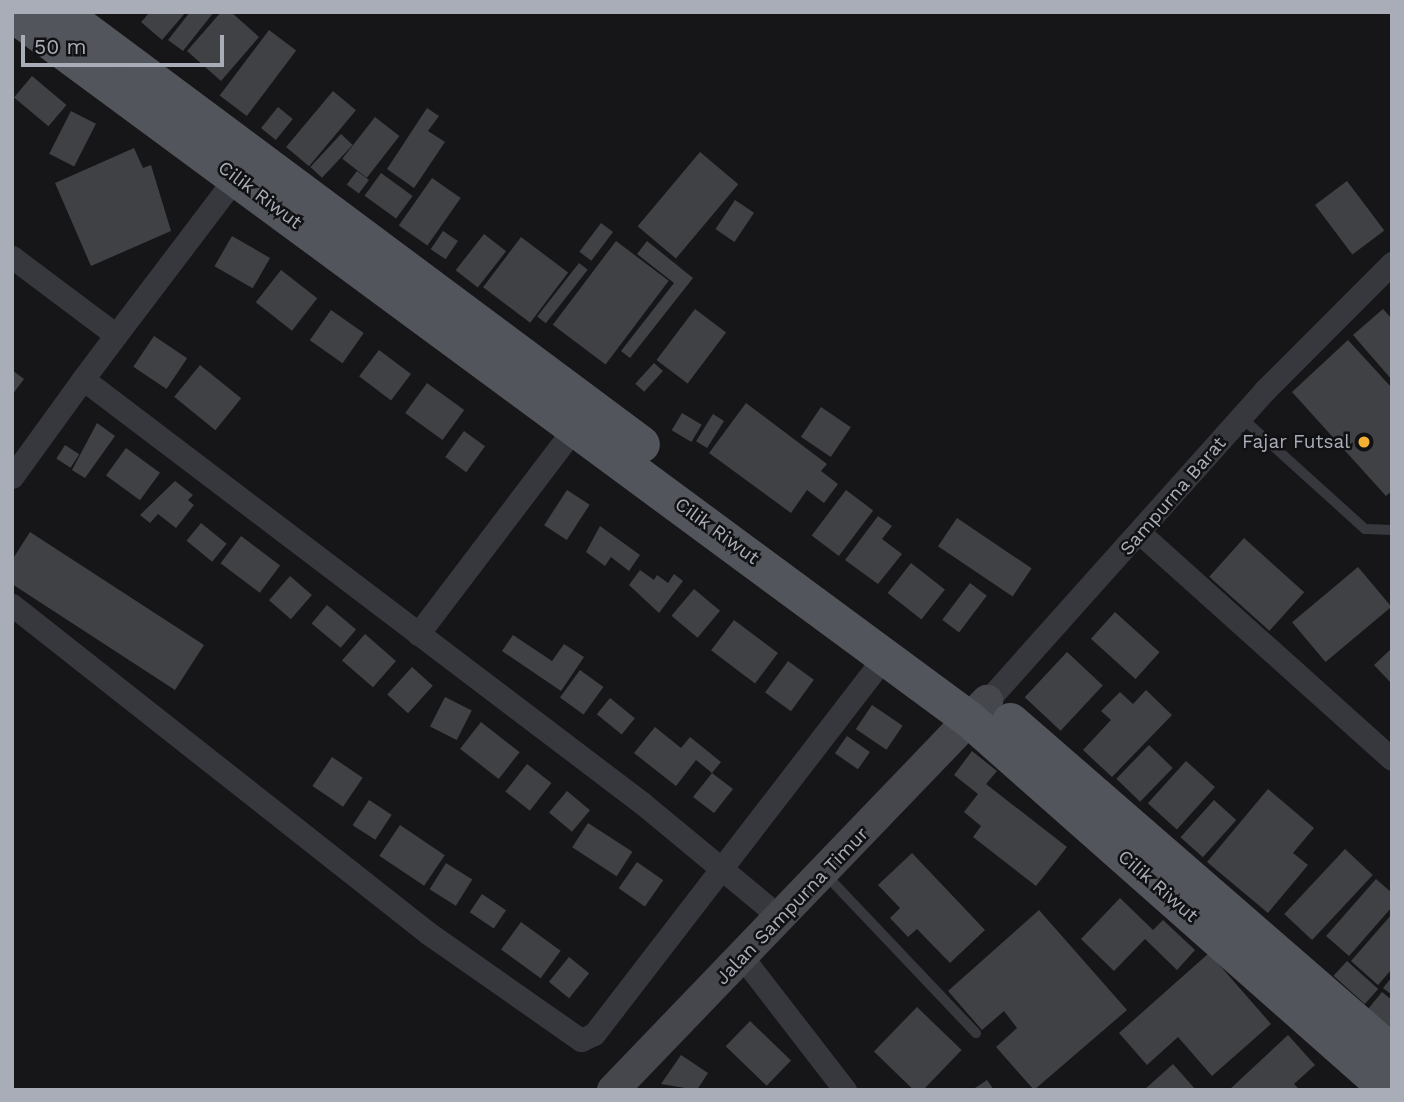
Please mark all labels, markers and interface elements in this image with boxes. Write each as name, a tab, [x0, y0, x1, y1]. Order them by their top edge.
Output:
scale bar	[24, 21, 228, 65]
text: 50 m	[34, 34, 86, 59]
street label: Cilik Riwut	[213, 156, 307, 234]
place label: Fajar Futsal	[1242, 431, 1350, 453]
street label: Sampurna Barat	[1115, 432, 1231, 560]
marker: Fajar Futsal	[1356, 434, 1372, 450]
street label: Cilik Riwut	[670, 493, 764, 569]
street label: Jalan Sampurna Timur	[711, 822, 873, 990]
street label: Cilik Riwut	[1113, 845, 1203, 927]

